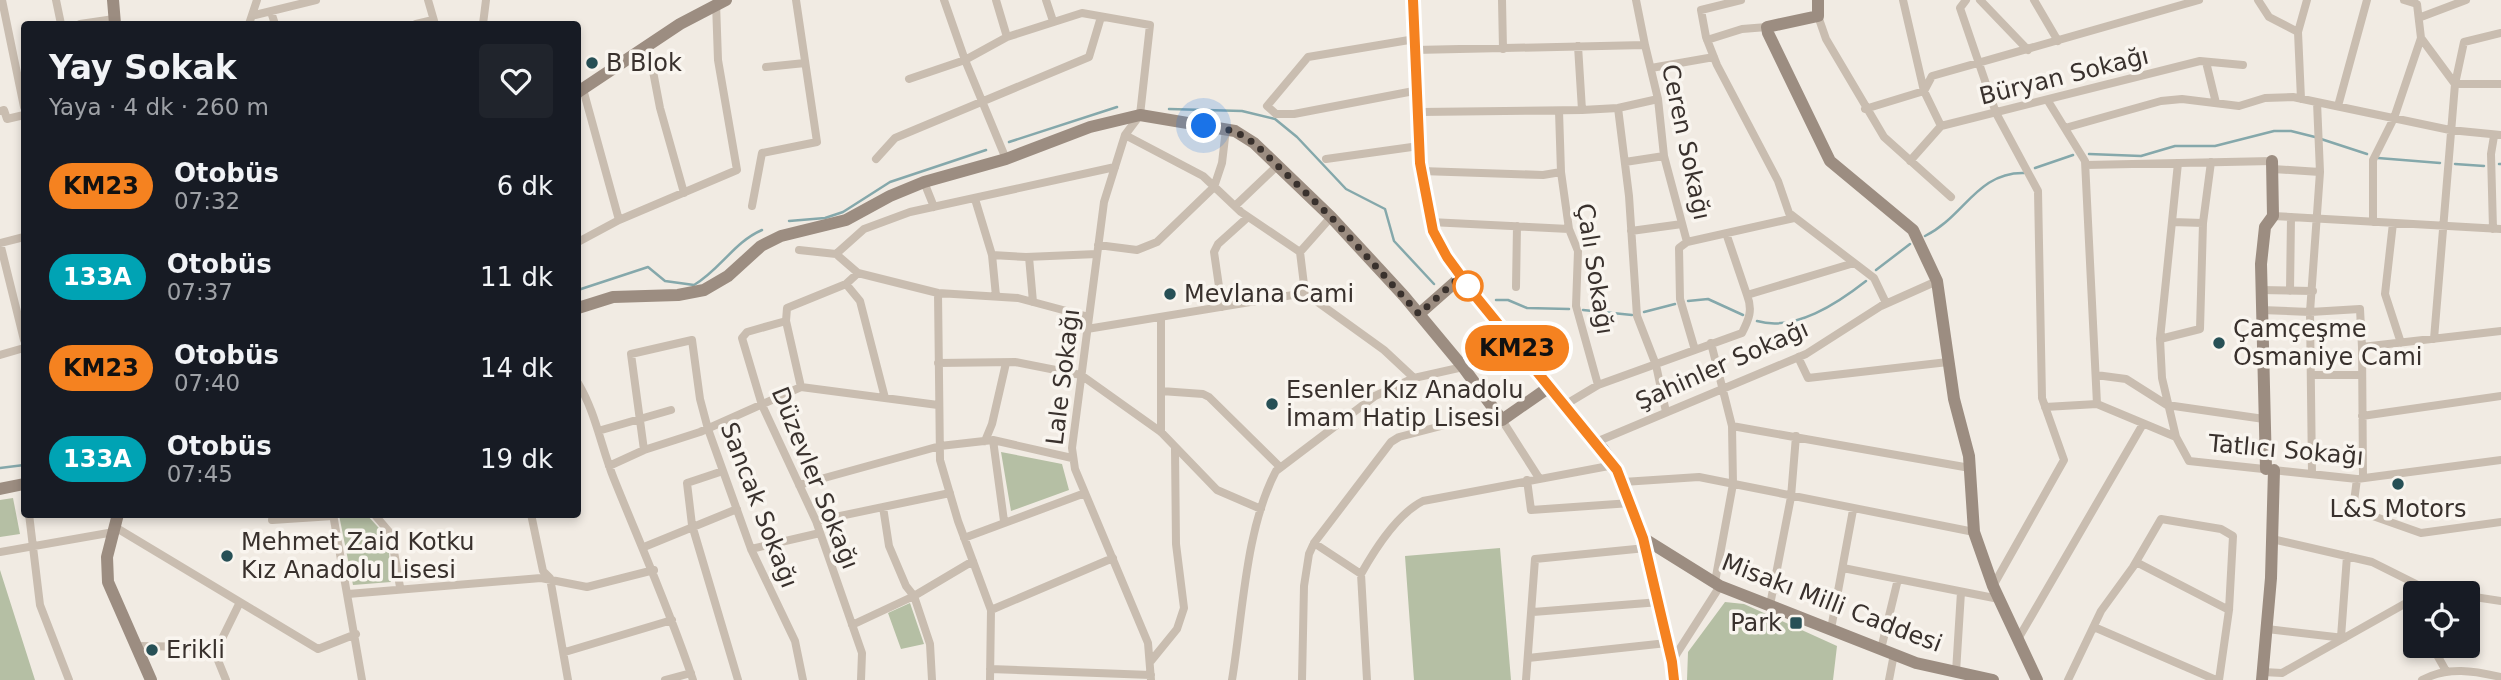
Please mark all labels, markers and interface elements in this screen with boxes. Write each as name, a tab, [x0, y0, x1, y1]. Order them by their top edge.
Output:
street label: Büryan Sokağı	[1977, 41, 2151, 111]
button: heart	[479, 44, 553, 118]
text: Yay Sokak	[49, 48, 237, 87]
place label: B Blok	[606, 49, 682, 77]
marker: B Blok	[584, 55, 600, 71]
street label: Ceren Sokağı	[1656, 62, 1716, 222]
text: Yaya · 4 dk · 260 m	[49, 94, 269, 120]
your location	[1186, 108, 1221, 143]
text: Otobüs	[174, 158, 279, 188]
text: 6 dk	[497, 171, 553, 201]
text: KM23	[63, 172, 139, 200]
text: 07:32	[174, 188, 240, 214]
street label: Çalı Sokağı	[1571, 201, 1619, 337]
text: Otobüs	[167, 249, 272, 279]
text: 11 dk	[480, 262, 553, 292]
text: 133A	[63, 263, 132, 291]
unlabelled marker	[1453, 271, 1483, 301]
text: 07:37	[167, 279, 233, 305]
place label: Mevlana Cami	[1184, 280, 1354, 308]
marker: Mevlana Cami	[1162, 286, 1178, 302]
street label: Lale Sokağı	[1041, 307, 1085, 447]
street label: Şahinler Sokağı	[1631, 314, 1813, 416]
place label: Çamçeşme Osmaniye Cami	[2233, 315, 2422, 371]
line badge: KM23	[1468, 325, 1566, 371]
text: KM23	[1479, 334, 1555, 362]
marker: Çamçeşme Osmaniye Cami	[2211, 335, 2227, 351]
text: Otobüs	[174, 340, 279, 370]
text: 14 dk	[480, 353, 553, 383]
text: KM23	[63, 354, 139, 382]
text: 07:40	[174, 370, 240, 396]
place label: Esenler Kız Anadolu İmam Hatip Lisesi	[1286, 376, 1523, 432]
street label: Düzevler Sokağı	[766, 383, 864, 573]
marker: Esenler Kız Anadolu İmam Hatip Lisesi	[1264, 396, 1280, 412]
street label: Sancak Sokağı	[715, 418, 803, 592]
street label: Tatlıcı Sokağı	[2206, 429, 2365, 471]
text: Otobüs	[167, 431, 272, 461]
text: 19 dk	[480, 444, 553, 474]
text: 133A	[63, 445, 132, 473]
text: 07:45	[167, 461, 233, 487]
marker: L&S Motors	[2390, 476, 2406, 492]
place label: L&S Motors	[2330, 495, 2466, 523]
place label: Mehmet Zaid Kotku Kız Anadolu Lisesi	[241, 528, 475, 584]
marker: Mehmet Zaid Kotku Kız Anadolu Lisesi	[219, 548, 235, 564]
street label: Misakı Milli Caddesi	[1718, 548, 1946, 658]
map controls	[2403, 581, 2480, 658]
button: locate	[2403, 581, 2480, 658]
place label: Park	[1730, 609, 1782, 637]
marker: Park	[1788, 615, 1804, 631]
place label: Erikli	[166, 636, 225, 664]
marker: Erikli	[144, 642, 160, 658]

